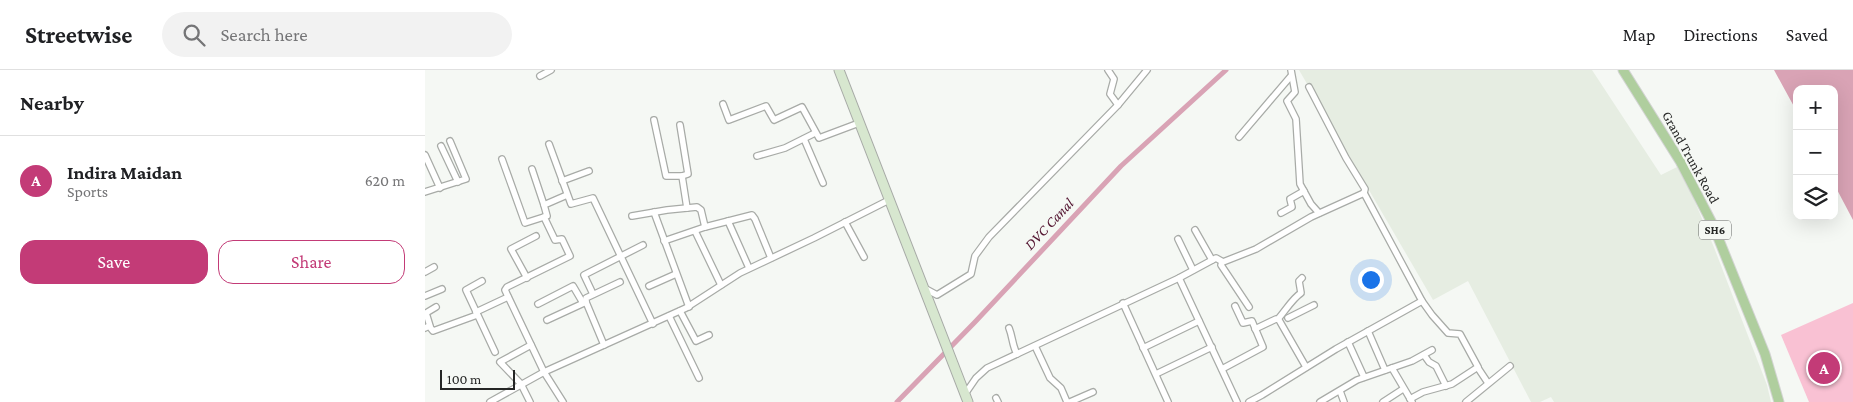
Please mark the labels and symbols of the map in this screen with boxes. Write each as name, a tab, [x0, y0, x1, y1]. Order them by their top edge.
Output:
street label: Grand Trunk Road	[1659, 108, 1723, 206]
water label: DVC Canal	[1021, 195, 1077, 253]
road number: SH6	[1699, 220, 1731, 240]
your location	[1358, 267, 1384, 293]
pin: A	[1808, 349, 1840, 387]
scale bar	[440, 367, 515, 390]

